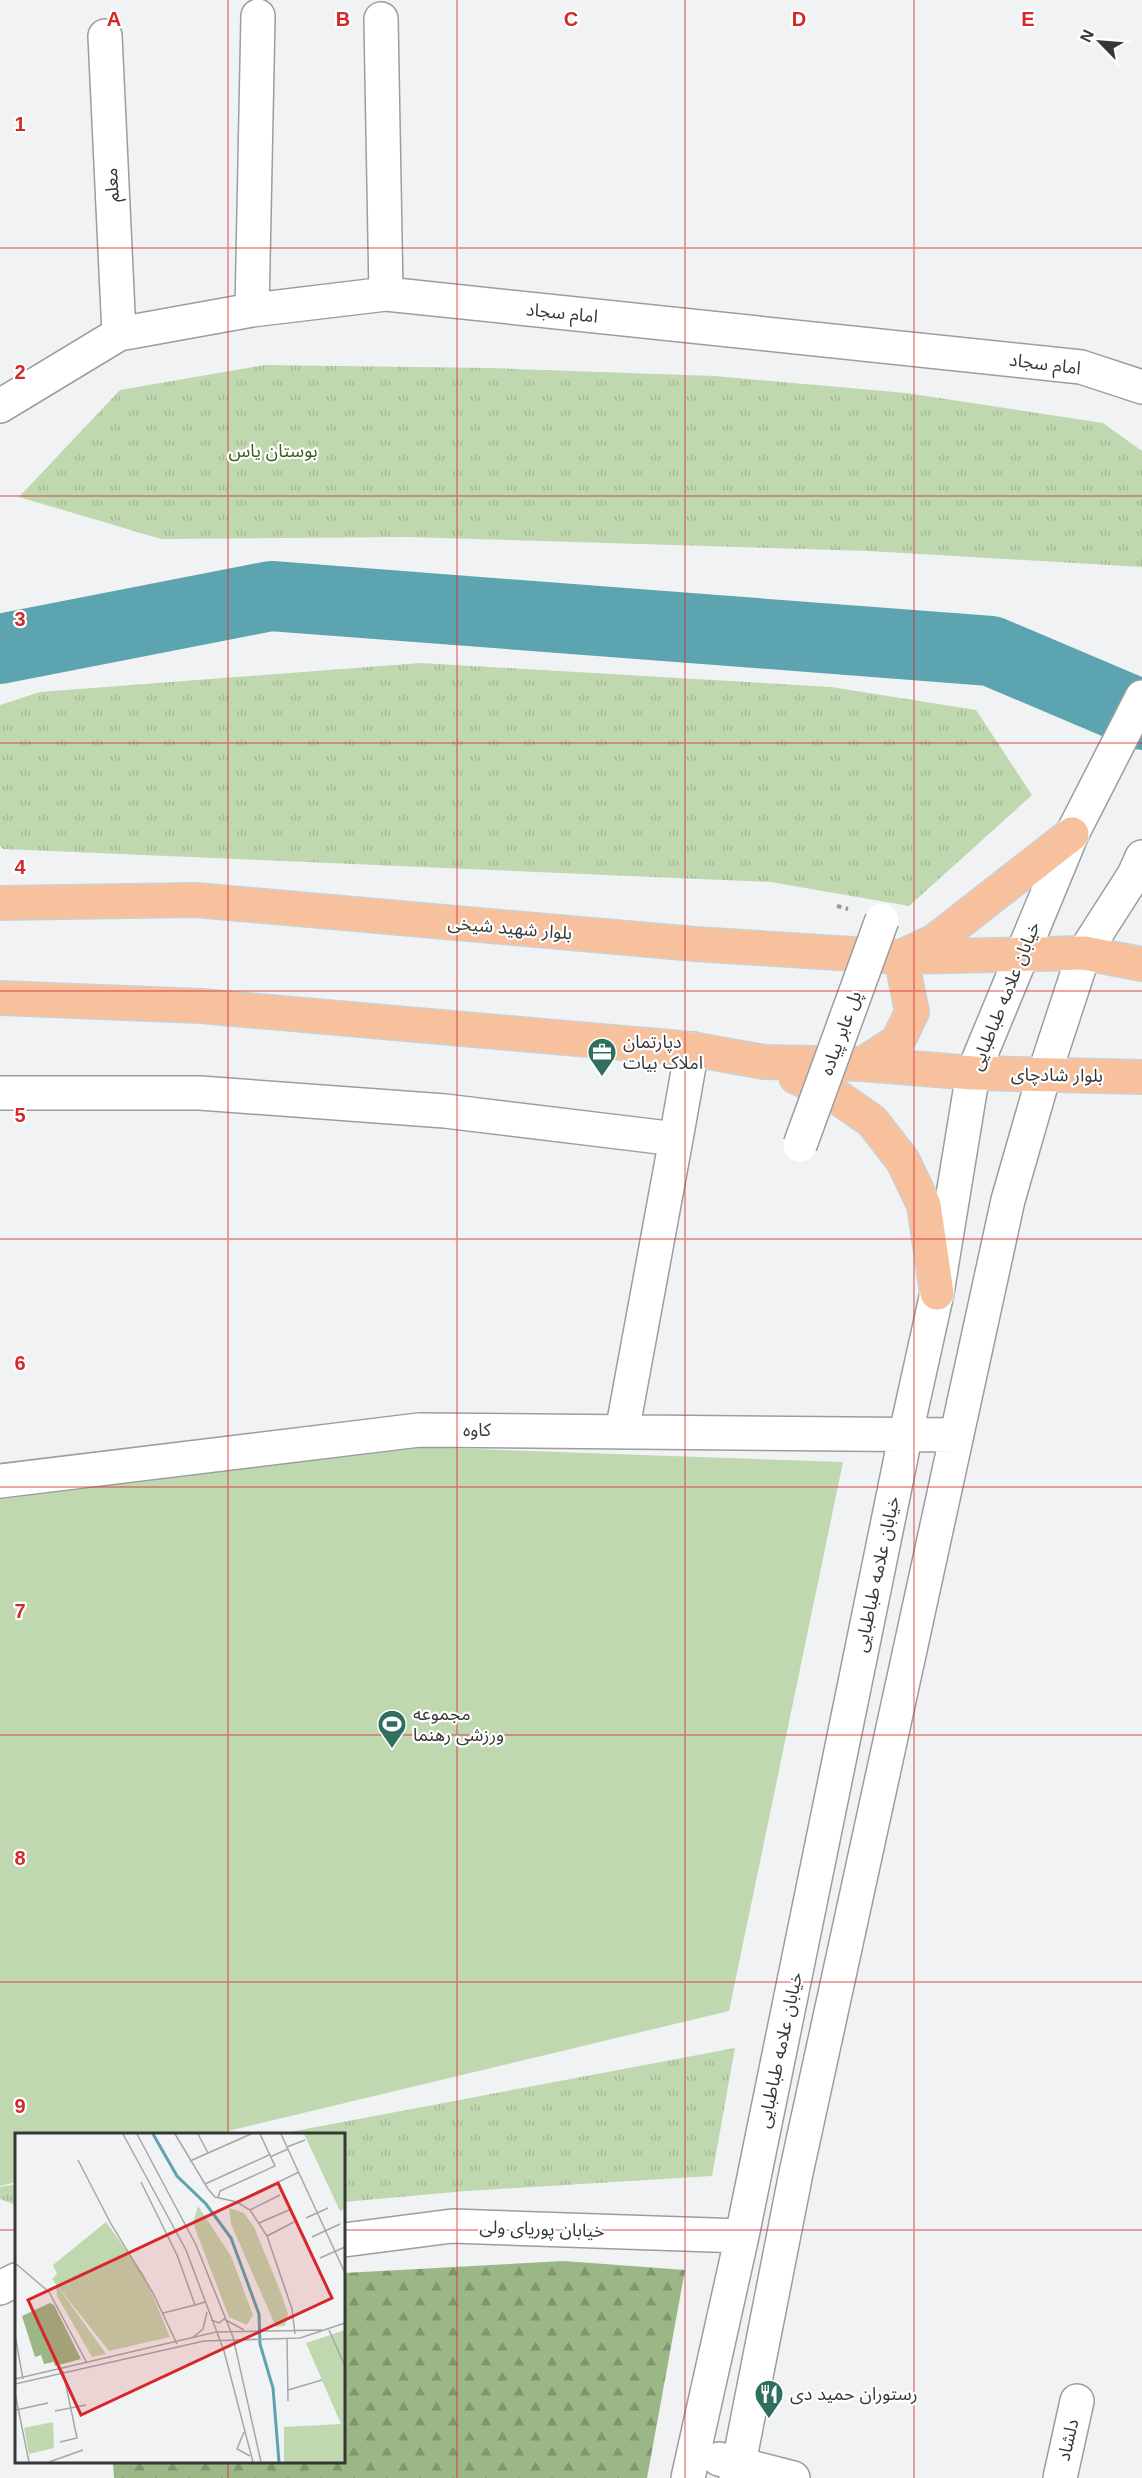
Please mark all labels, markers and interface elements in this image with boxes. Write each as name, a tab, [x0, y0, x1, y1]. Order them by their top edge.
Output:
text: A	[107, 8, 121, 30]
text: B	[336, 8, 350, 30]
text: C	[564, 8, 578, 30]
text: D	[792, 8, 806, 30]
text: E	[1021, 8, 1035, 30]
north arrow	[1070, 12, 1130, 72]
text: N	[1077, 27, 1097, 45]
text: 1	[14, 113, 26, 135]
street label: معلم	[101, 167, 126, 203]
street label: امام سجاد	[525, 299, 599, 331]
street label: امام سجاد	[1008, 350, 1082, 382]
text: 2	[14, 361, 26, 383]
park label: بوستان یاس	[228, 441, 318, 462]
text: 3	[14, 608, 26, 630]
text: 4	[14, 856, 26, 878]
street label: بلوار شهید شیخی	[447, 913, 573, 944]
street label: خیابان علامه طباطبایی	[966, 919, 1045, 1074]
street label: پل عابر پیاده	[817, 988, 867, 1078]
place label: دپارتمان املاک بیات	[623, 1032, 703, 1073]
office icon: دپارتمان املاک بیات	[586, 1036, 618, 1078]
street label: بلوار شادچای	[1011, 1064, 1103, 1087]
text: 5	[14, 1104, 26, 1126]
text: 6	[14, 1352, 26, 1374]
street label: کاوه	[463, 1420, 492, 1440]
street label: خیابان علامه طباطبایی	[851, 1494, 904, 1654]
text: 7	[14, 1600, 26, 1622]
place label: مجموعه ورزشی رهنما	[413, 1704, 504, 1746]
sports icon: مجموعه ورزشی رهنما	[376, 1708, 408, 1750]
text: 8	[14, 1847, 26, 1869]
street label: خیابان علامه طباطبایی	[754, 1970, 807, 2130]
text: 9	[14, 2095, 26, 2117]
inset map	[15, 2133, 345, 2463]
street label: خیابان پوریای ولی	[479, 2217, 605, 2242]
restaurant icon: رستوران حمید دی	[753, 2378, 785, 2420]
place label: رستوران حمید دی	[790, 2384, 918, 2405]
street label: دلشاد	[1053, 2417, 1083, 2463]

